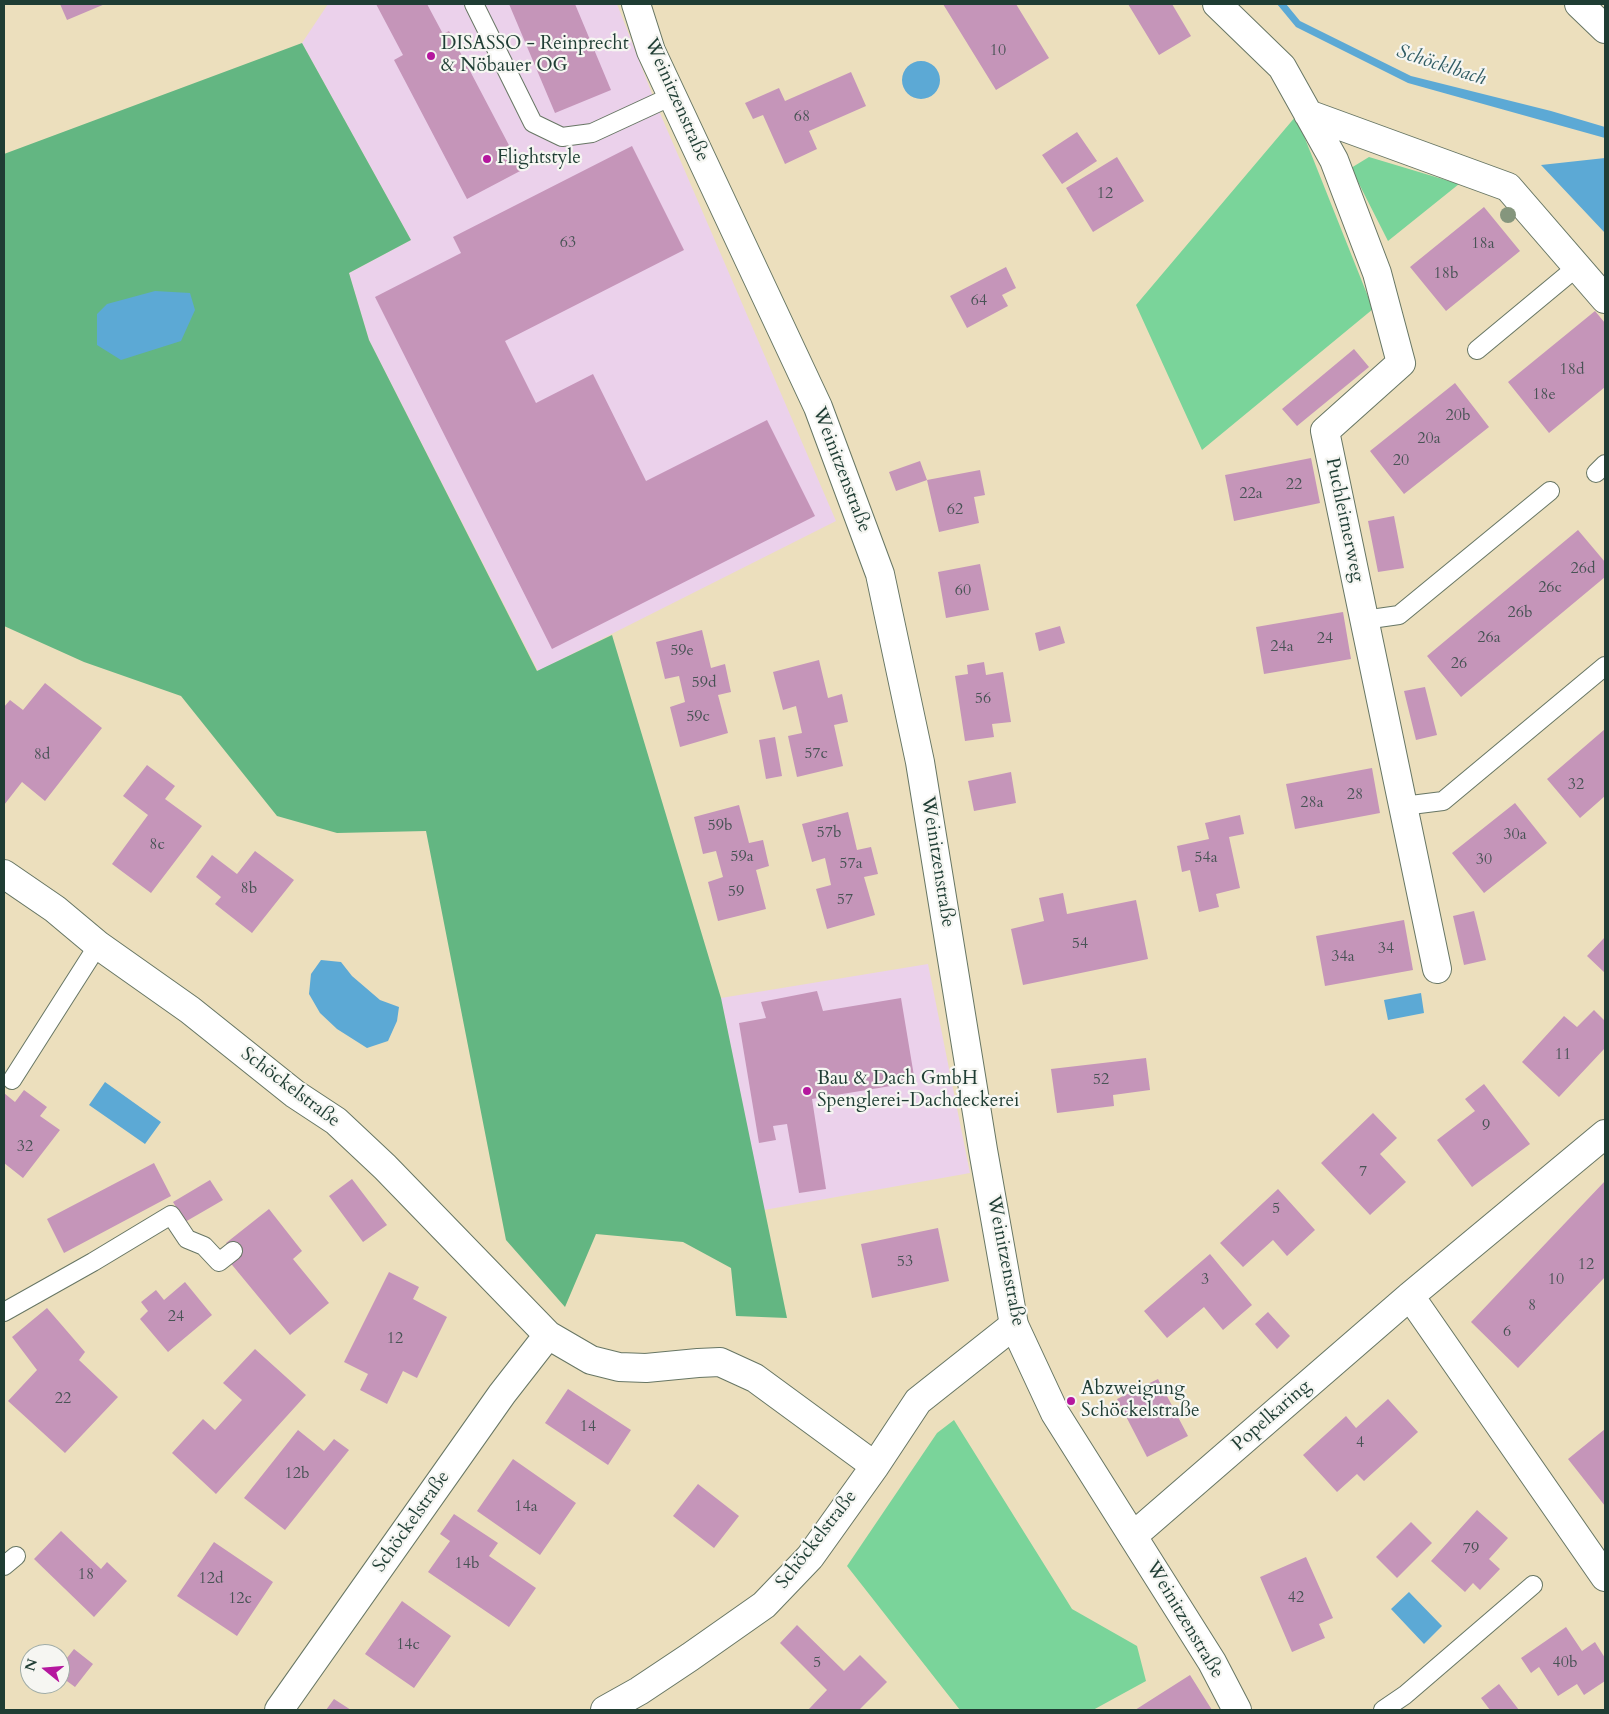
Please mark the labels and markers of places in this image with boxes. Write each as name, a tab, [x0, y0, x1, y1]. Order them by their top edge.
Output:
place label: DISASSO - Reinprecht & Nöbauer OG	[441, 34, 629, 78]
marker: DISASSO - Reinprecht & Nöbauer OG	[425, 50, 437, 62]
place label: Flightstyle	[497, 148, 581, 170]
marker: Flightstyle	[481, 153, 493, 165]
place label: Bau & Dach GmbH Spenglerei-Dachdeckerei	[817, 1069, 1019, 1113]
marker: Bau & Dach GmbH Spenglerei-Dachdeckerei	[801, 1085, 813, 1097]
place label: Abzweigung Schöckelstraße	[1081, 1379, 1200, 1423]
marker: Abzweigung Schöckelstraße	[1065, 1395, 1077, 1407]

